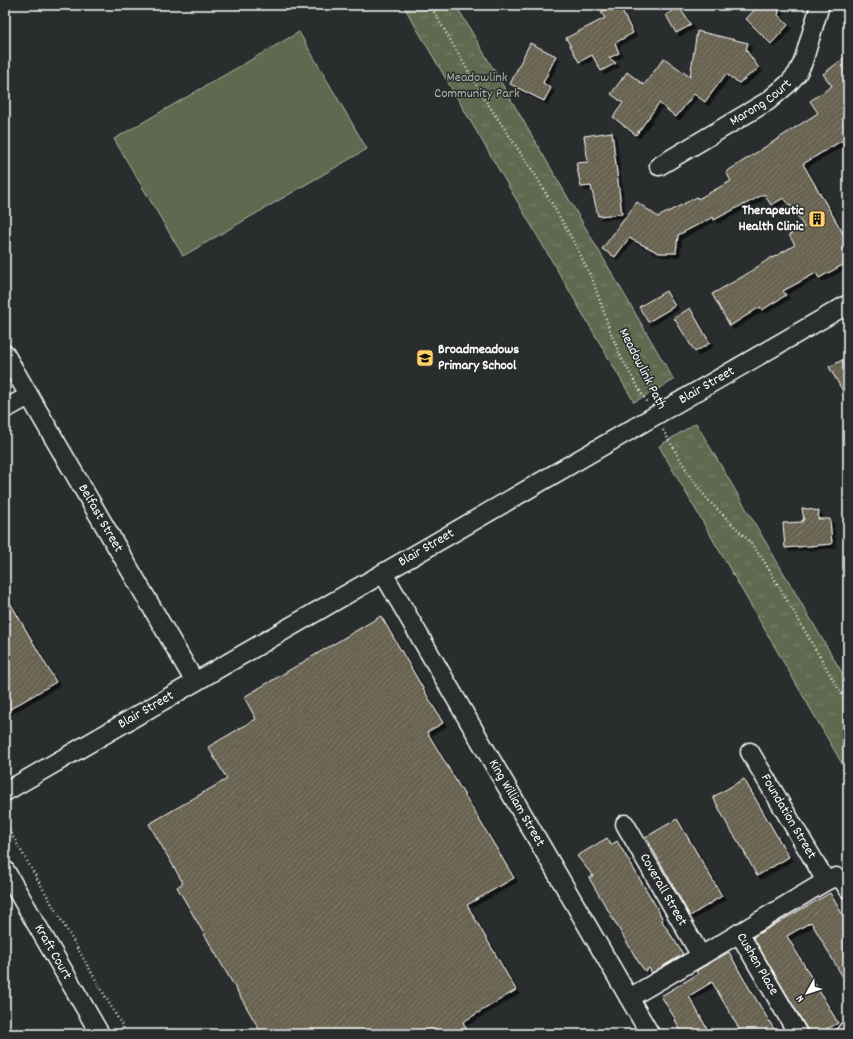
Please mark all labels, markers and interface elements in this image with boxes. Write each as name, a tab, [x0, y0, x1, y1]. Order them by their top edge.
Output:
park label: Meadowlink Community Park	[434, 68, 520, 104]
street label: Marong Court	[726, 75, 797, 131]
place label: Therapeutic Health Clinic	[739, 201, 804, 237]
building icon: Therapeutic Health Clinic	[807, 209, 827, 229]
street label: Meadowlink Path	[613, 325, 671, 413]
place label: Broadmeadows Primary School	[438, 340, 519, 376]
school or university icon: Broadmeadows Primary School	[415, 348, 435, 368]
street label: Blair Street	[675, 362, 739, 410]
street label: Belfast Street	[73, 480, 128, 556]
street label: Blair Street	[395, 524, 458, 572]
street label: Blair Street	[114, 686, 178, 734]
street label: King William Street	[483, 756, 550, 851]
street label: Foundation Street	[755, 770, 821, 863]
street label: Coverall Street	[634, 850, 692, 930]
street label: Kraft Court	[29, 921, 77, 984]
street label: Cushen Place	[731, 929, 783, 999]
north arrow	[787, 973, 827, 1013]
text: N	[793, 990, 809, 1005]

